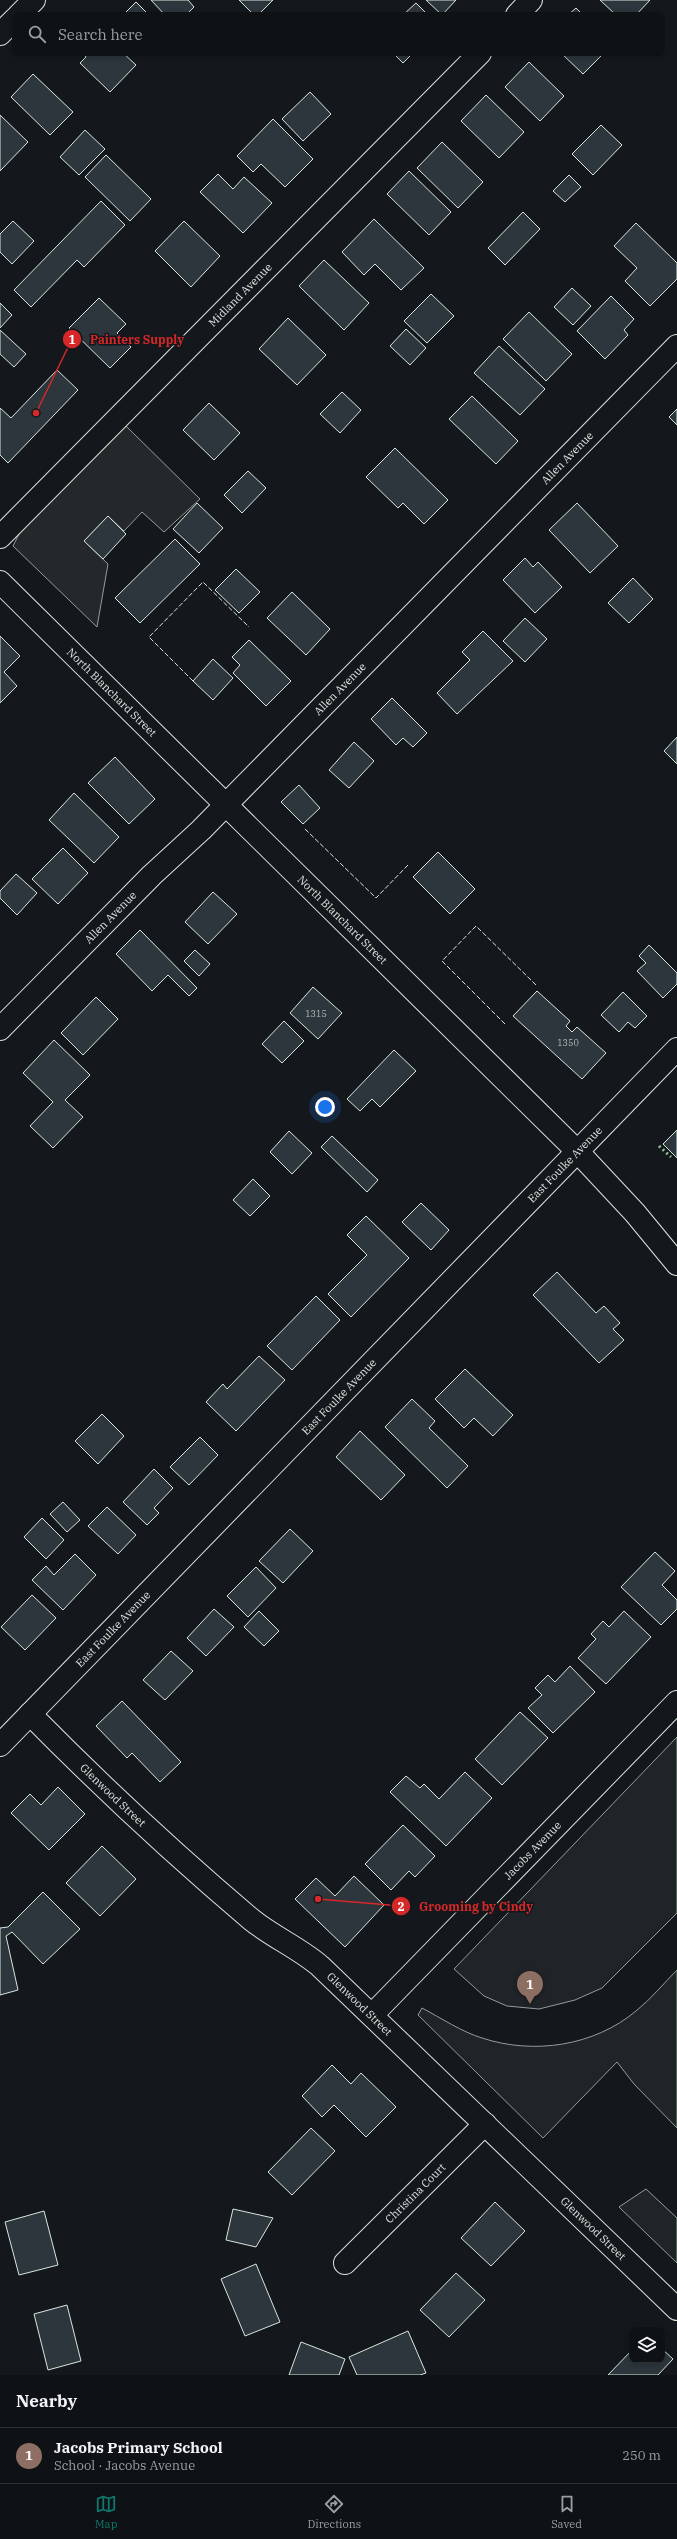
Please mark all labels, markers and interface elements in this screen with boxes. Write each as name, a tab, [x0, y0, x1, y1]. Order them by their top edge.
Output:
search box	[12, 12, 665, 56]
icon: search	[26, 23, 48, 45]
text: Search here	[58, 25, 143, 44]
street label: Midland Avenue	[206, 260, 275, 330]
callout: Painters Supply	[62, 327, 192, 351]
text: 1	[68, 332, 76, 347]
text: Painters Supply	[90, 332, 184, 347]
street label: Allen Avenue	[538, 428, 596, 487]
street label: North Blanchard Street	[64, 645, 160, 740]
street label: Allen Avenue	[311, 659, 369, 718]
street label: North Blanchard Street	[295, 872, 390, 967]
street label: Allen Avenue	[81, 888, 139, 946]
house number: 1315	[305, 1008, 327, 1019]
house number: 1350	[557, 1037, 579, 1048]
your location	[315, 1097, 335, 1117]
street label: East Foulke Avenue	[525, 1123, 605, 1205]
street label: East Foulke Avenue	[299, 1355, 379, 1438]
street label: East Foulke Avenue	[73, 1588, 153, 1670]
street label: Glenwood Street	[77, 1761, 149, 1830]
street label: Jacobs Avenue	[501, 1818, 564, 1882]
callout: Grooming by Cindy	[391, 1894, 541, 1918]
text: 2	[397, 1899, 405, 1914]
text: Grooming by Cindy	[419, 1899, 533, 1914]
street label: Glenwood Street	[324, 1969, 395, 2039]
pin: 1	[517, 1971, 543, 2004]
street label: Christina Court	[382, 2160, 448, 2226]
street label: Glenwood Street	[558, 2194, 629, 2263]
map controls	[629, 2327, 665, 2363]
button: layers	[629, 2327, 665, 2363]
text: Nearby	[16, 2390, 77, 2412]
text: Jacobs Primary School	[54, 2438, 223, 2457]
text: 1	[25, 2447, 33, 2464]
text: 250 m	[622, 2447, 661, 2464]
text: School · Jacobs Avenue	[54, 2457, 195, 2474]
tab: Map	[95, 2493, 117, 2531]
tab: Directions	[307, 2493, 361, 2531]
tab: Saved	[551, 2493, 582, 2531]

